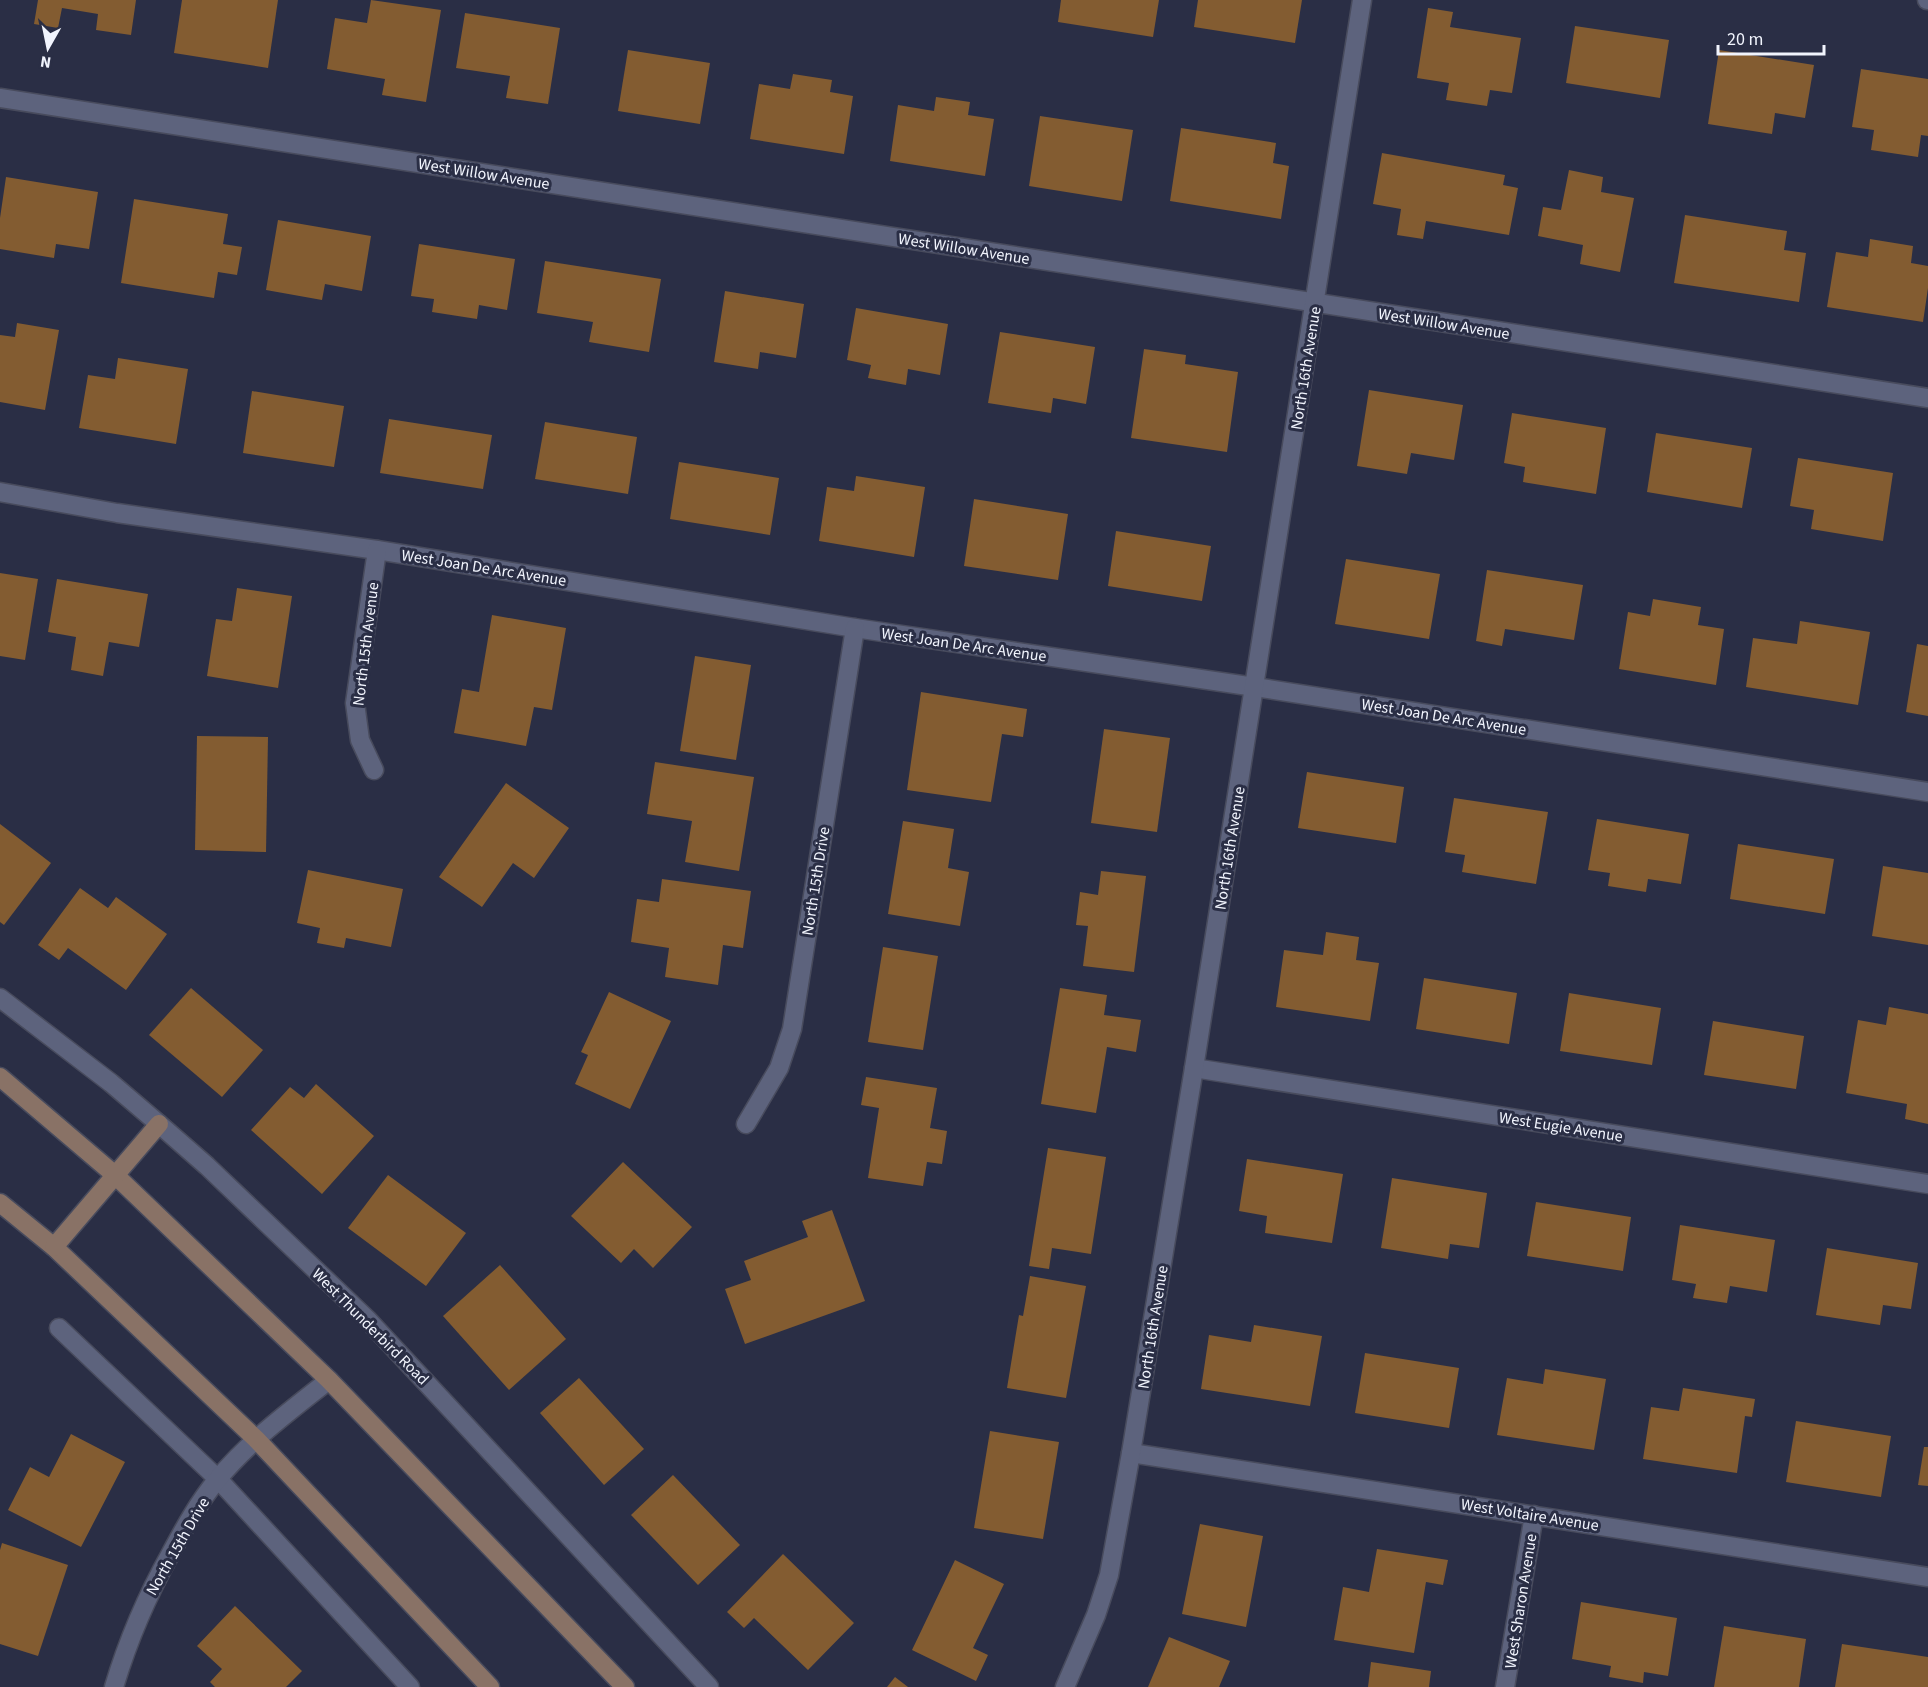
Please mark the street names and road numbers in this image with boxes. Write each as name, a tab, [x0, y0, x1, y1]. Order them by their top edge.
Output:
street label: West Willow Avenue	[417, 153, 551, 195]
street label: West Willow Avenue	[897, 228, 1031, 270]
street label: West Willow Avenue	[1377, 303, 1511, 345]
street label: North 16th Avenue	[1285, 305, 1327, 431]
street label: West Joan De Arc Avenue	[400, 544, 568, 592]
street label: North 15th Avenue	[347, 581, 384, 707]
street label: West Joan De Arc Avenue	[880, 623, 1048, 667]
street label: West Joan De Arc Avenue	[1360, 693, 1528, 741]
street label: North 16th Avenue	[1209, 785, 1251, 911]
street label: North 15th Drive	[797, 825, 835, 937]
street label: West Eugie Avenue	[1497, 1106, 1624, 1148]
street label: West Thunderbird Road	[307, 1263, 434, 1390]
street label: North 16th Avenue	[1132, 1264, 1174, 1390]
street label: North 15th Drive	[141, 1493, 215, 1600]
street label: West Voltaire Avenue	[1459, 1493, 1600, 1537]
street label: West Sharon Avenue	[1499, 1532, 1543, 1670]

